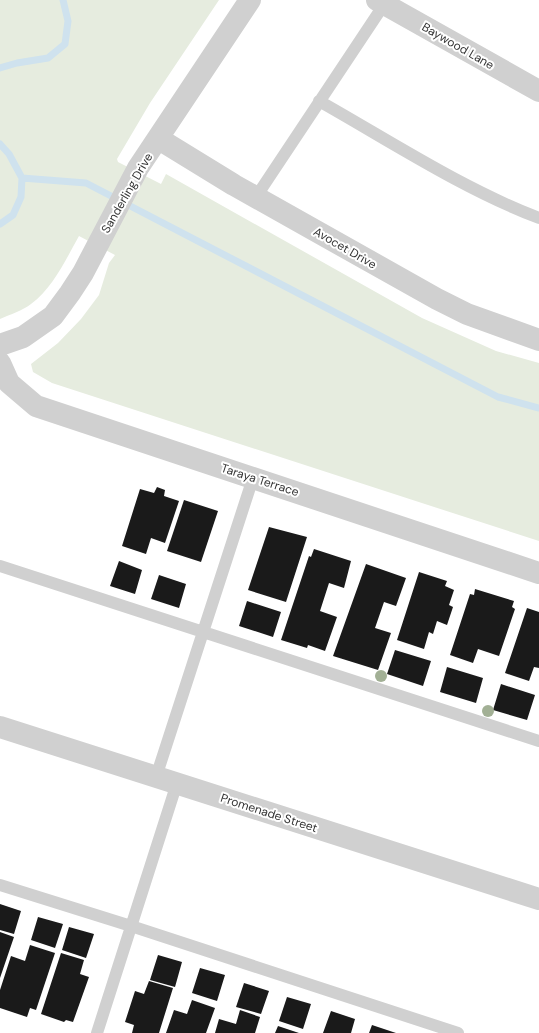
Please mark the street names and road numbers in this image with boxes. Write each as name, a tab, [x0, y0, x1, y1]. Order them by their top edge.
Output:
street label: Baywood Lane	[419, 19, 497, 73]
street label: Sanderling Drive	[98, 150, 156, 236]
street label: Avocet Drive	[311, 223, 380, 273]
street label: Taraya Terrace	[219, 460, 301, 500]
street label: Promenade Street	[219, 790, 320, 836]

